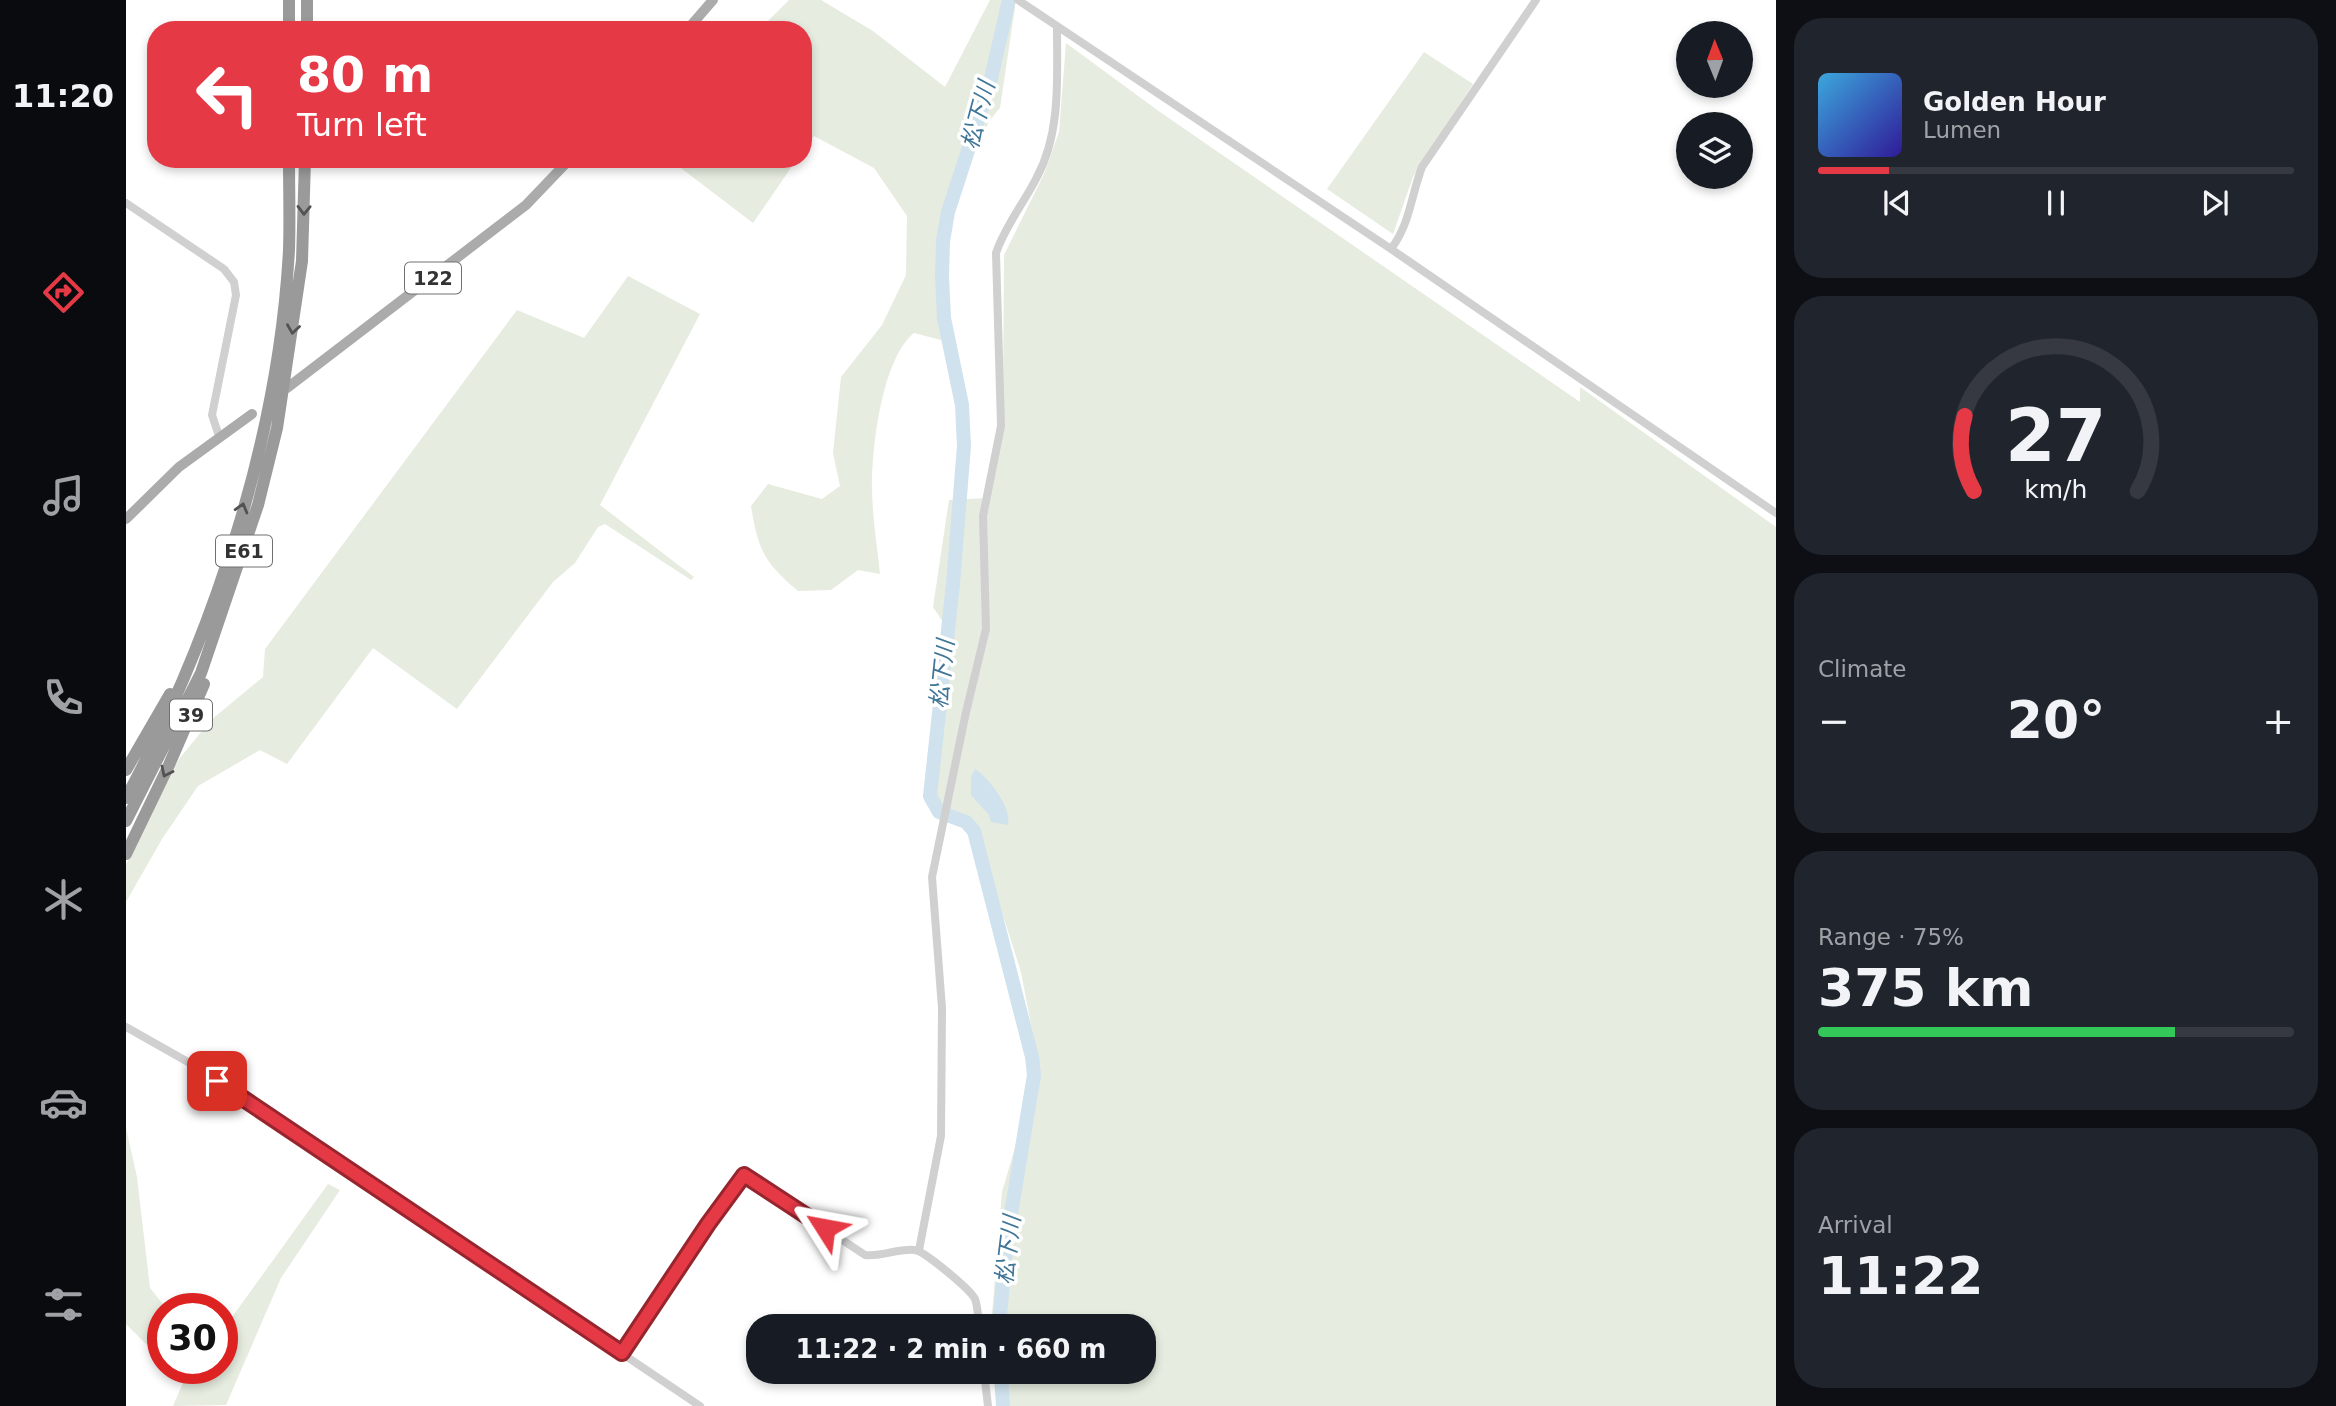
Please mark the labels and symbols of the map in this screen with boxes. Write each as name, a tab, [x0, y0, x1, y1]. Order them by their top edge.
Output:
north arrow	[1676, 21, 1754, 98]
water label: 松下川	[957, 75, 1000, 152]
one-way arrow	[296, 206, 312, 216]
road number: 122	[405, 262, 461, 294]
one-way arrow	[286, 323, 301, 335]
one-way arrow	[234, 502, 248, 514]
road number: E61	[216, 536, 272, 566]
water label: 松下川	[925, 635, 959, 710]
road number: 39	[170, 700, 212, 730]
one-way arrow	[160, 765, 174, 777]
pin	[187, 1051, 247, 1111]
position arrow	[788, 1191, 862, 1265]
water label: 松下川	[991, 1211, 1025, 1286]
speed limit sign: 30	[147, 1293, 238, 1384]

